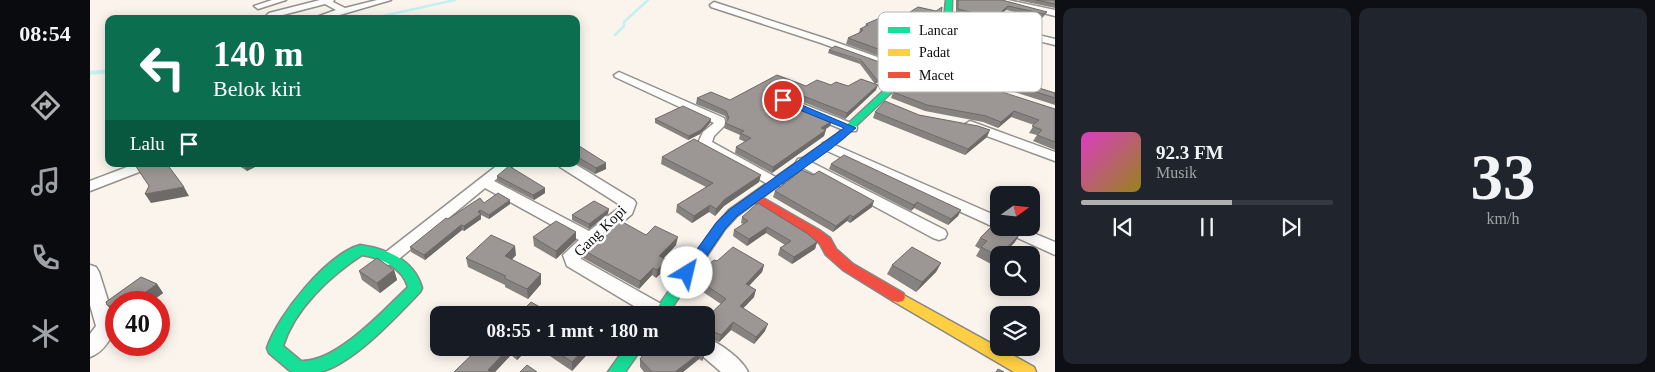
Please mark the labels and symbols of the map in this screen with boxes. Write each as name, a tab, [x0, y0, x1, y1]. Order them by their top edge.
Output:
legend	[878, 12, 1042, 92]
text: Lancar	[919, 23, 958, 38]
text: Padat	[919, 45, 950, 60]
text: Macet	[919, 68, 954, 83]
pin	[762, 79, 804, 121]
north arrow	[990, 186, 1040, 236]
street label: Gang Kopi	[571, 202, 629, 260]
position arrow	[660, 246, 712, 298]
speed limit sign: 40	[105, 291, 170, 356]

